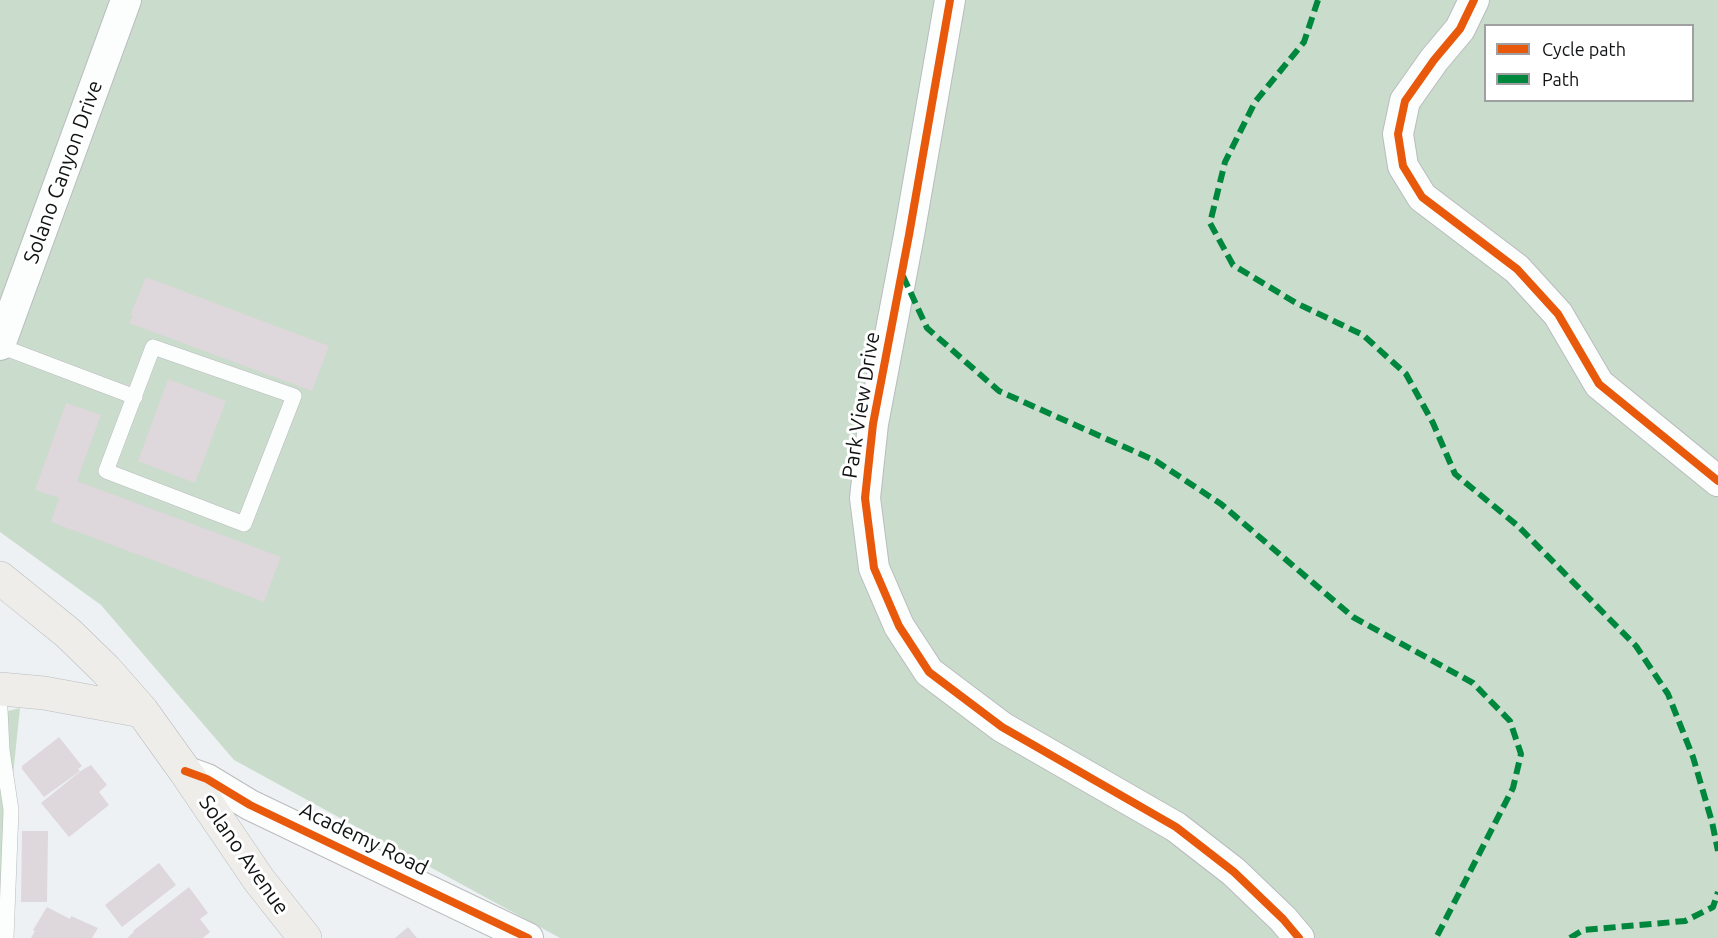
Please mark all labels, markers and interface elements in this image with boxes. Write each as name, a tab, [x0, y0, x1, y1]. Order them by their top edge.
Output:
legend	[1484, 24, 1694, 102]
text: Cycle path	[1542, 39, 1626, 59]
text: Path	[1542, 69, 1579, 89]
street label: Solano Canyon Drive	[18, 77, 108, 267]
street label: Park View Drive	[837, 330, 885, 480]
street label: Solano Avenue	[194, 791, 294, 919]
street label: Academy Road	[296, 797, 432, 881]

